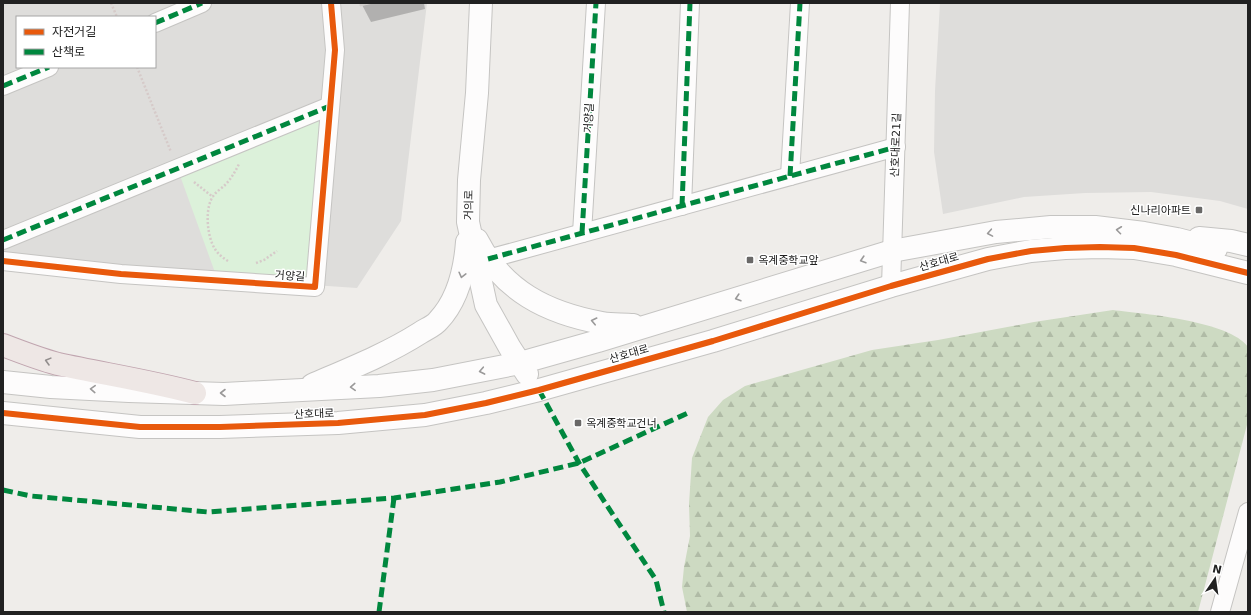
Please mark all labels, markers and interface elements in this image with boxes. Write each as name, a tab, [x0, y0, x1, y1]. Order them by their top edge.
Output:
legend	[16, 16, 156, 68]
text: 자전거길	[52, 25, 96, 39]
text: 산책로	[52, 45, 85, 59]
street label: 거양길	[582, 102, 596, 134]
street label: 산호대로21길	[888, 112, 904, 178]
street label: 거의로	[462, 190, 476, 220]
place label: 신나리아파트	[1130, 204, 1191, 217]
marker: 신나리아파트	[1194, 205, 1204, 215]
one-way arrow	[1116, 226, 1122, 235]
one-way arrow	[986, 228, 993, 237]
street label: 산호대로	[918, 250, 960, 274]
place label: 옥계중학교앞	[758, 254, 819, 267]
marker: 옥계중학교앞	[745, 255, 755, 265]
one-way arrow	[859, 255, 866, 264]
street label: 거양길	[274, 268, 306, 284]
one-way arrow	[458, 272, 466, 278]
one-way arrow	[735, 293, 742, 302]
one-way arrow	[591, 317, 597, 325]
street label: 산호대로	[608, 342, 650, 366]
one-way arrow	[45, 357, 52, 366]
one-way arrow	[478, 366, 485, 374]
one-way arrow	[350, 383, 356, 392]
one-way arrow	[90, 385, 96, 394]
one-way arrow	[220, 389, 226, 397]
street label: 산호대로	[294, 407, 334, 421]
place label: 옥계중학교건너	[586, 417, 657, 430]
marker: 옥계중학교건너	[573, 418, 583, 428]
north arrow	[1195, 559, 1235, 599]
text: N	[1211, 562, 1223, 577]

